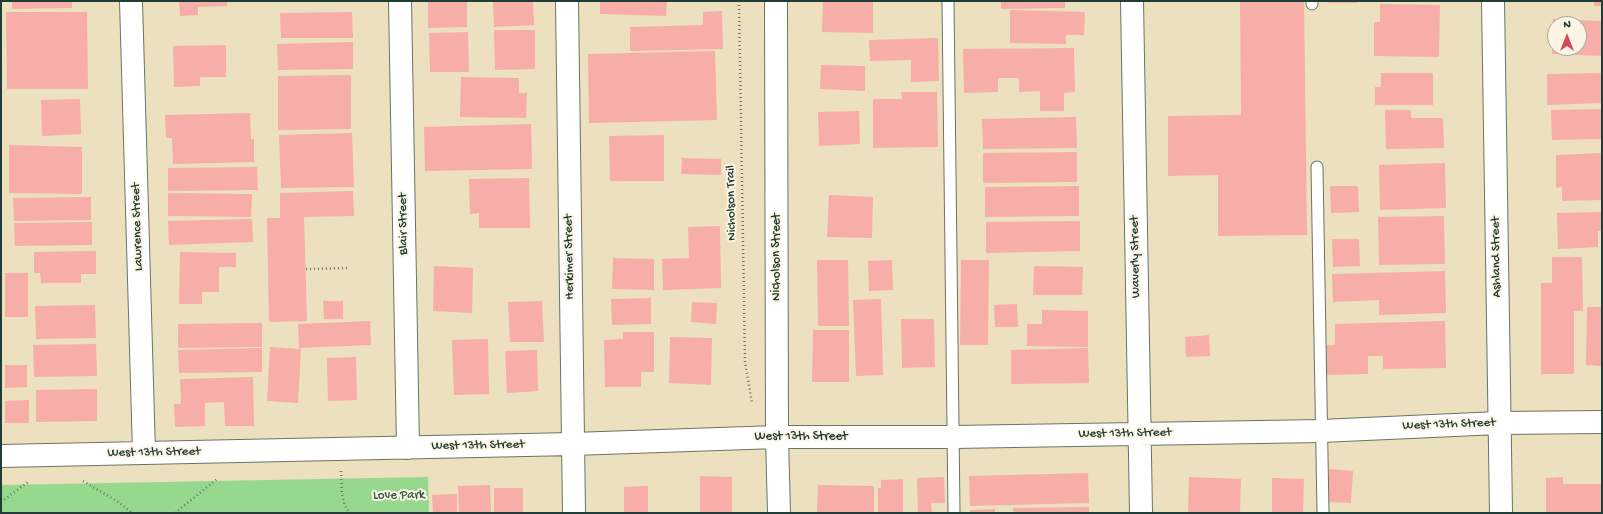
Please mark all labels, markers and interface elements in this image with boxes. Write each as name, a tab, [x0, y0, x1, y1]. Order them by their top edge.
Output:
north arrow	[1547, 16, 1587, 56]
text: N	[1563, 19, 1571, 31]
street label: Nicholson Trail	[724, 165, 740, 241]
street label: Lawrence Street	[129, 183, 147, 271]
street label: Blair Street	[396, 193, 412, 255]
street label: Nicholson Street	[769, 213, 785, 301]
street label: Herkimer Street	[561, 214, 579, 300]
street label: Waverly Street	[1127, 216, 1145, 298]
street label: Ashland Street	[1488, 216, 1506, 298]
street label: West 13th Street	[1402, 416, 1496, 434]
street label: West 13th Street	[1078, 425, 1172, 443]
street label: West 13th Street	[755, 429, 847, 445]
street label: West 13th Street	[431, 437, 525, 455]
street label: West 13th Street	[107, 444, 201, 462]
park label: Love Park	[373, 488, 425, 504]

